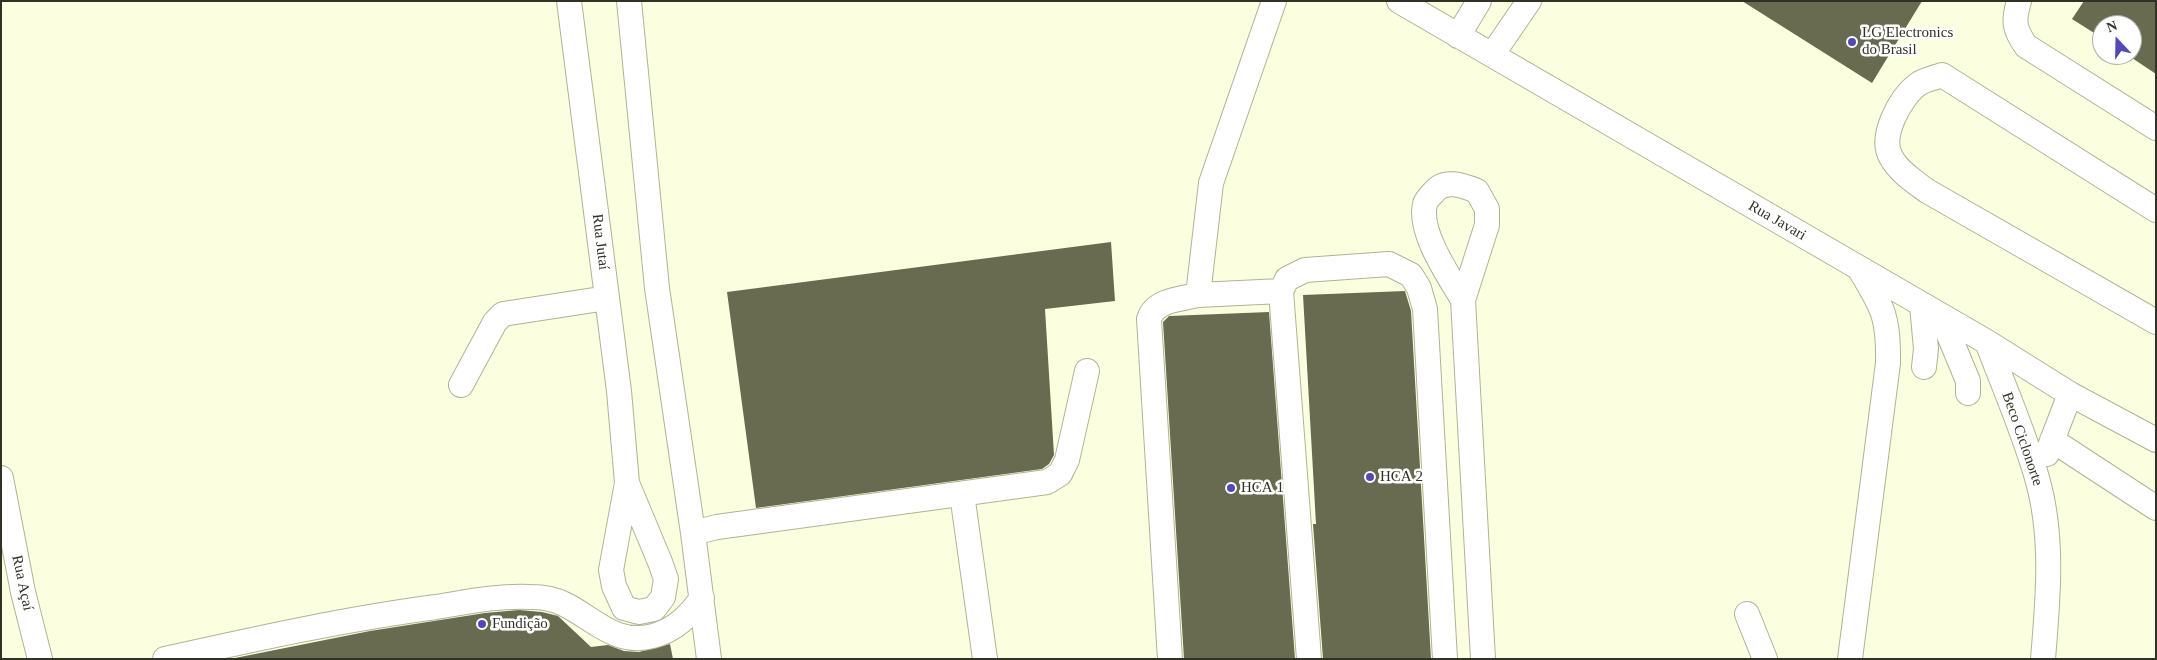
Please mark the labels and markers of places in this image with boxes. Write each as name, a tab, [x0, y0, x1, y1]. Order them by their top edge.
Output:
place label: LG Electronics do Brasil	[1862, 24, 1953, 59]
marker: LG Electronics do Brasil	[1846, 36, 1858, 48]
place label: HCA 2	[1380, 468, 1423, 486]
marker: HCA 2	[1364, 471, 1376, 483]
place label: HCA 1	[1241, 479, 1284, 497]
marker: HCA 1	[1225, 482, 1237, 494]
place label: Fundição	[492, 615, 548, 633]
marker: Fundição	[476, 618, 488, 630]

